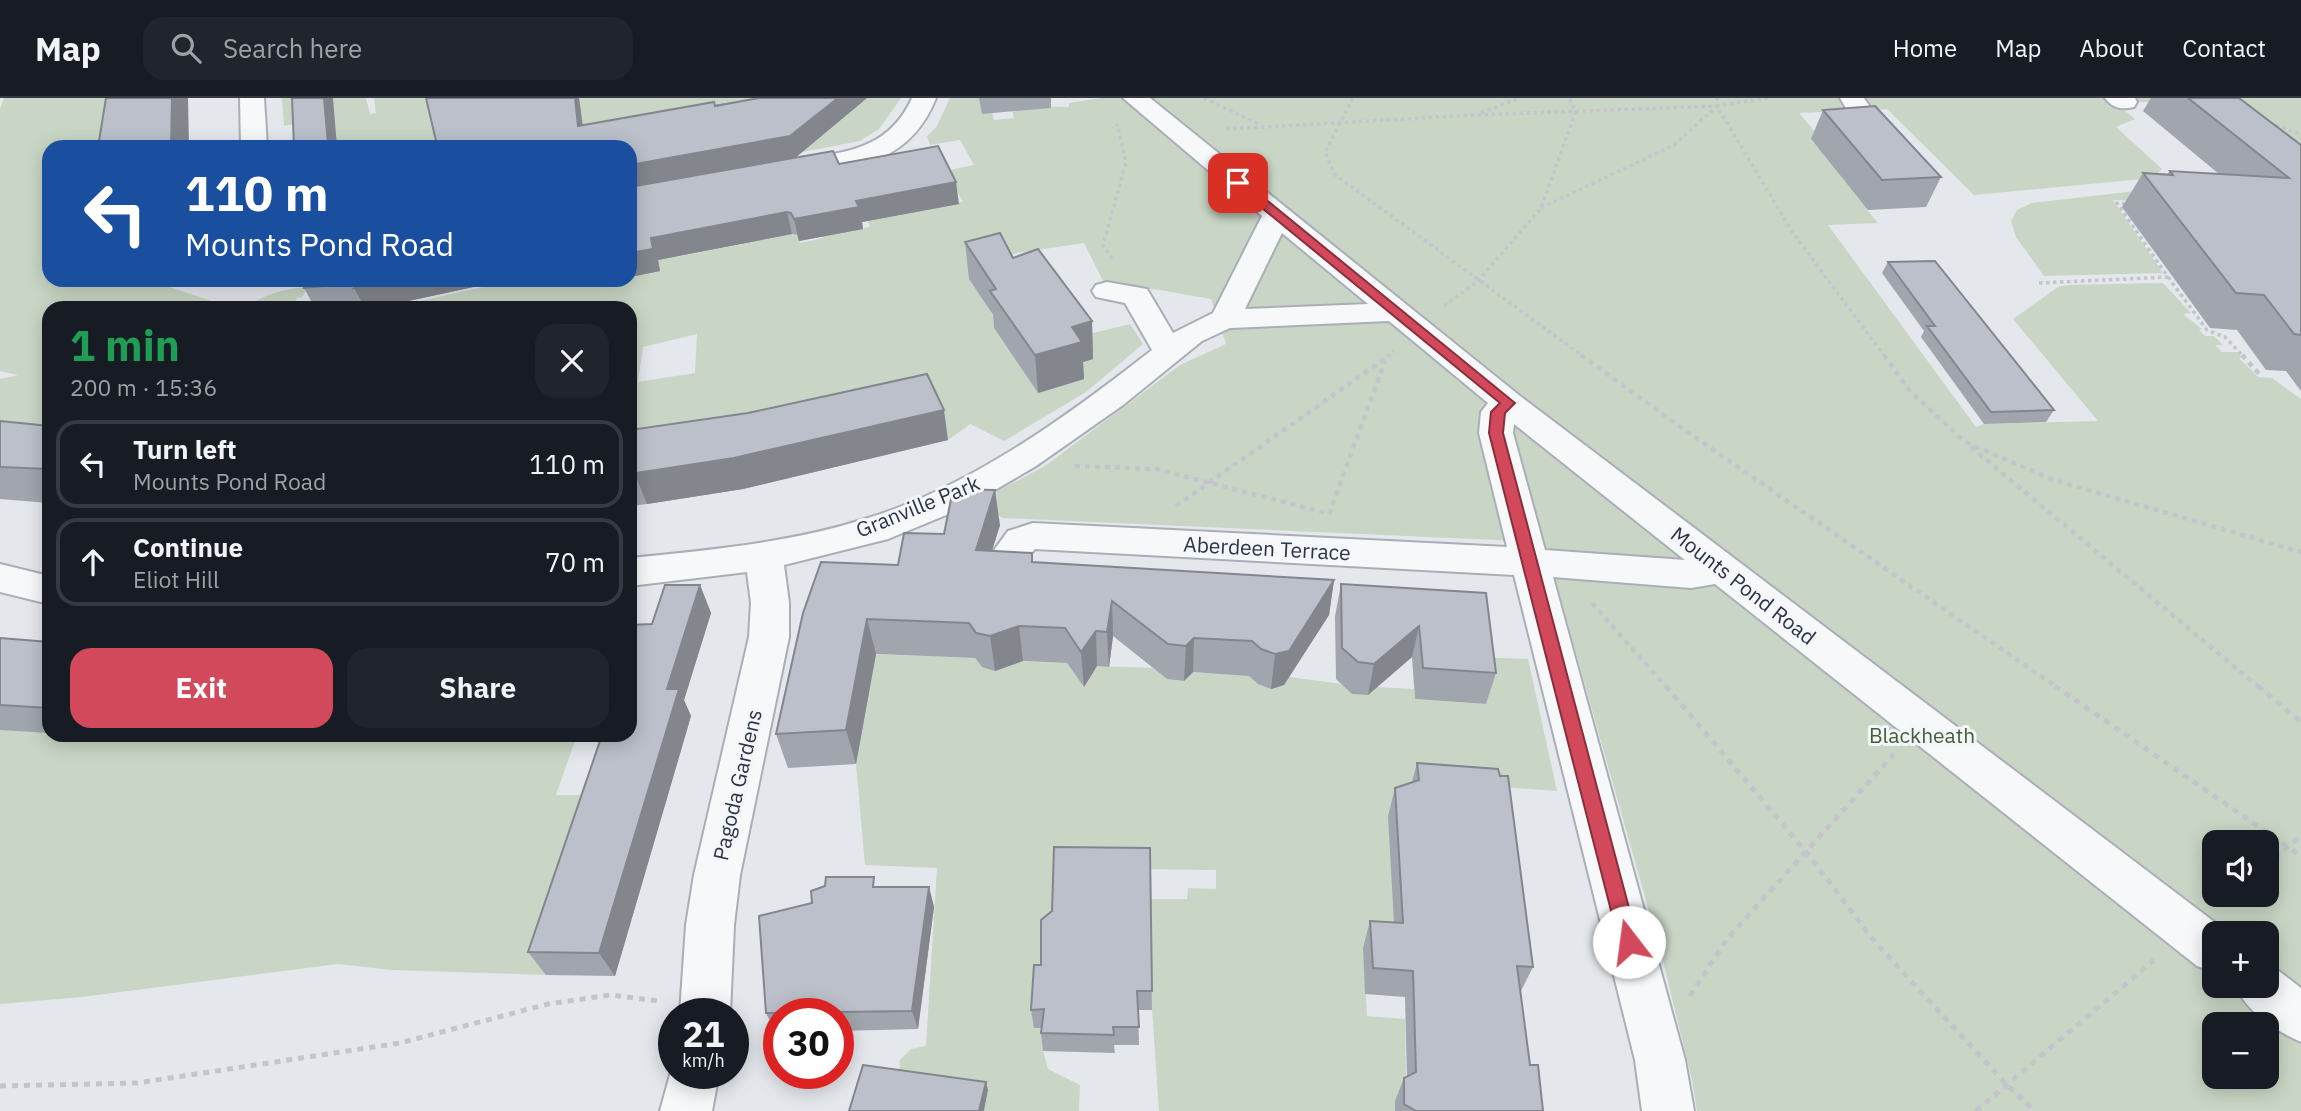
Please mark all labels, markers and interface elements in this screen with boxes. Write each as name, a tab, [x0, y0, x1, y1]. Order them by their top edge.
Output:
search box	[143, 17, 633, 80]
text: Map	[35, 27, 101, 70]
icon: search	[167, 29, 205, 67]
text: Search here	[223, 31, 362, 65]
text: Home	[1893, 32, 1957, 64]
text: Map	[1995, 32, 2041, 64]
text: About	[2079, 32, 2144, 64]
text: Contact	[2182, 32, 2266, 64]
pin	[1208, 153, 1268, 213]
text: 110 m	[185, 161, 329, 224]
icon: arrive	[1219, 164, 1257, 202]
icon: left	[70, 168, 161, 259]
text: Mounts Pond Road	[185, 223, 454, 265]
text: 1 min	[70, 318, 180, 373]
button: close	[535, 324, 609, 398]
text: 200 m · 15:36	[70, 372, 217, 402]
text: Turn left	[133, 432, 236, 466]
icon: left	[74, 445, 112, 483]
text: 110 m	[529, 447, 605, 481]
text: Mounts Pond Road	[133, 466, 326, 496]
street label: Granville Park	[852, 469, 984, 544]
street label: Mounts Pond Road	[1665, 520, 1822, 651]
text: Continue	[133, 530, 243, 564]
street label: Aberdeen Terrace	[1183, 530, 1351, 566]
icon: ahead	[74, 543, 112, 581]
text: 70 m	[545, 545, 605, 579]
text: Eliot Hill	[133, 564, 219, 594]
button: Exit	[70, 648, 333, 728]
button: Share	[347, 648, 609, 728]
street label: Pagoda Gardens	[706, 707, 768, 863]
park label: Blackheath	[1869, 721, 1975, 749]
map controls	[2202, 830, 2279, 1089]
button: sound	[2202, 830, 2279, 907]
position arrow	[1592, 905, 1666, 979]
button: +	[2202, 921, 2279, 998]
speed limit sign: 30	[763, 998, 854, 1089]
text: 21	[682, 1011, 725, 1057]
button: −	[2202, 1012, 2279, 1089]
text: km/h	[682, 1049, 725, 1072]

